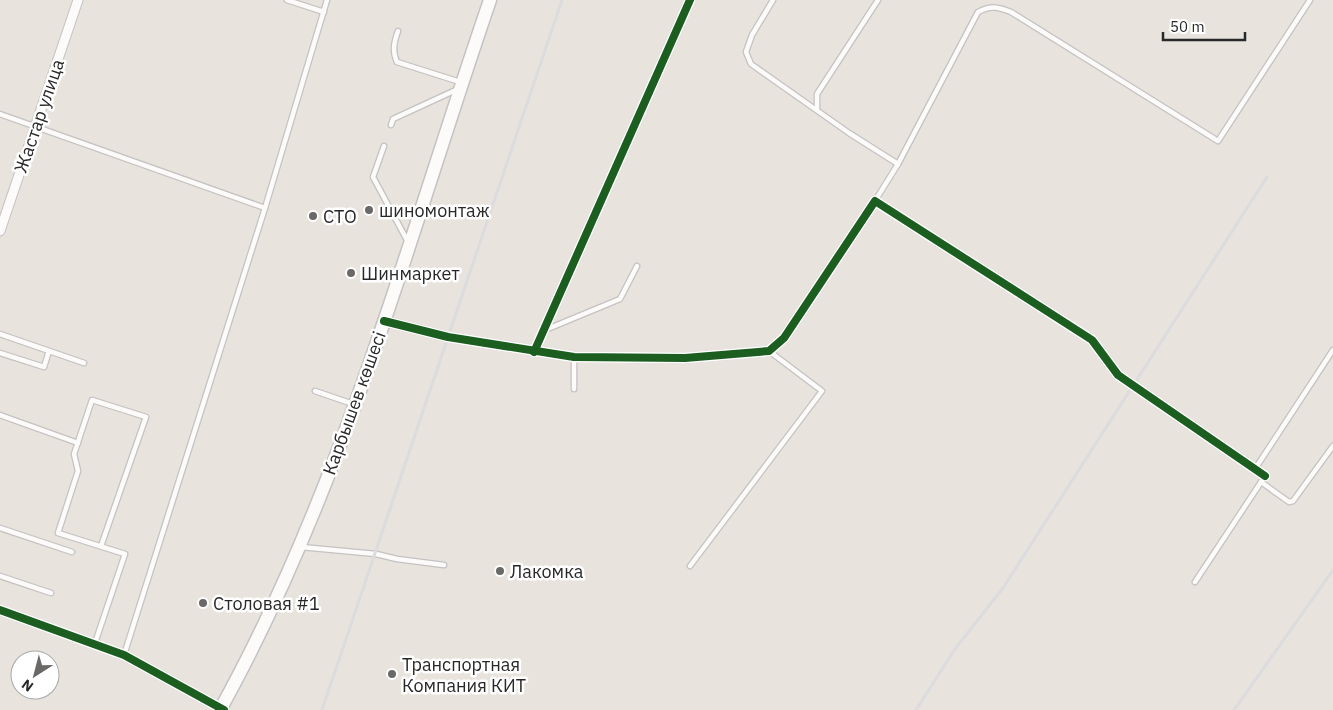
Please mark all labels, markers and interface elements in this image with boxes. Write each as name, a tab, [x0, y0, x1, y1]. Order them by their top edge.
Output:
scale bar	[1163, 10, 1246, 42]
text: 50 m	[1170, 17, 1205, 36]
street label: Жастар улица	[9, 56, 69, 176]
place label: шиномонтаж	[379, 199, 490, 222]
marker: шиномонтаж	[363, 204, 375, 216]
place label: СТО	[323, 205, 357, 228]
marker: СТО	[307, 210, 319, 222]
place label: Шинмаркет	[361, 262, 460, 285]
marker: Шинмаркет	[345, 267, 357, 279]
street label: Карбышев көшесі	[317, 328, 391, 478]
place label: Лакомка	[510, 560, 584, 583]
marker: Лакомка	[494, 565, 506, 577]
place label: Столовая #1	[213, 592, 320, 615]
marker: Столовая #1	[197, 597, 209, 609]
north arrow	[10, 650, 60, 700]
place label: Транспортная Компания КИТ	[402, 653, 526, 697]
marker: Транспортная Компания КИТ	[386, 668, 398, 680]
text: N	[18, 675, 37, 696]

